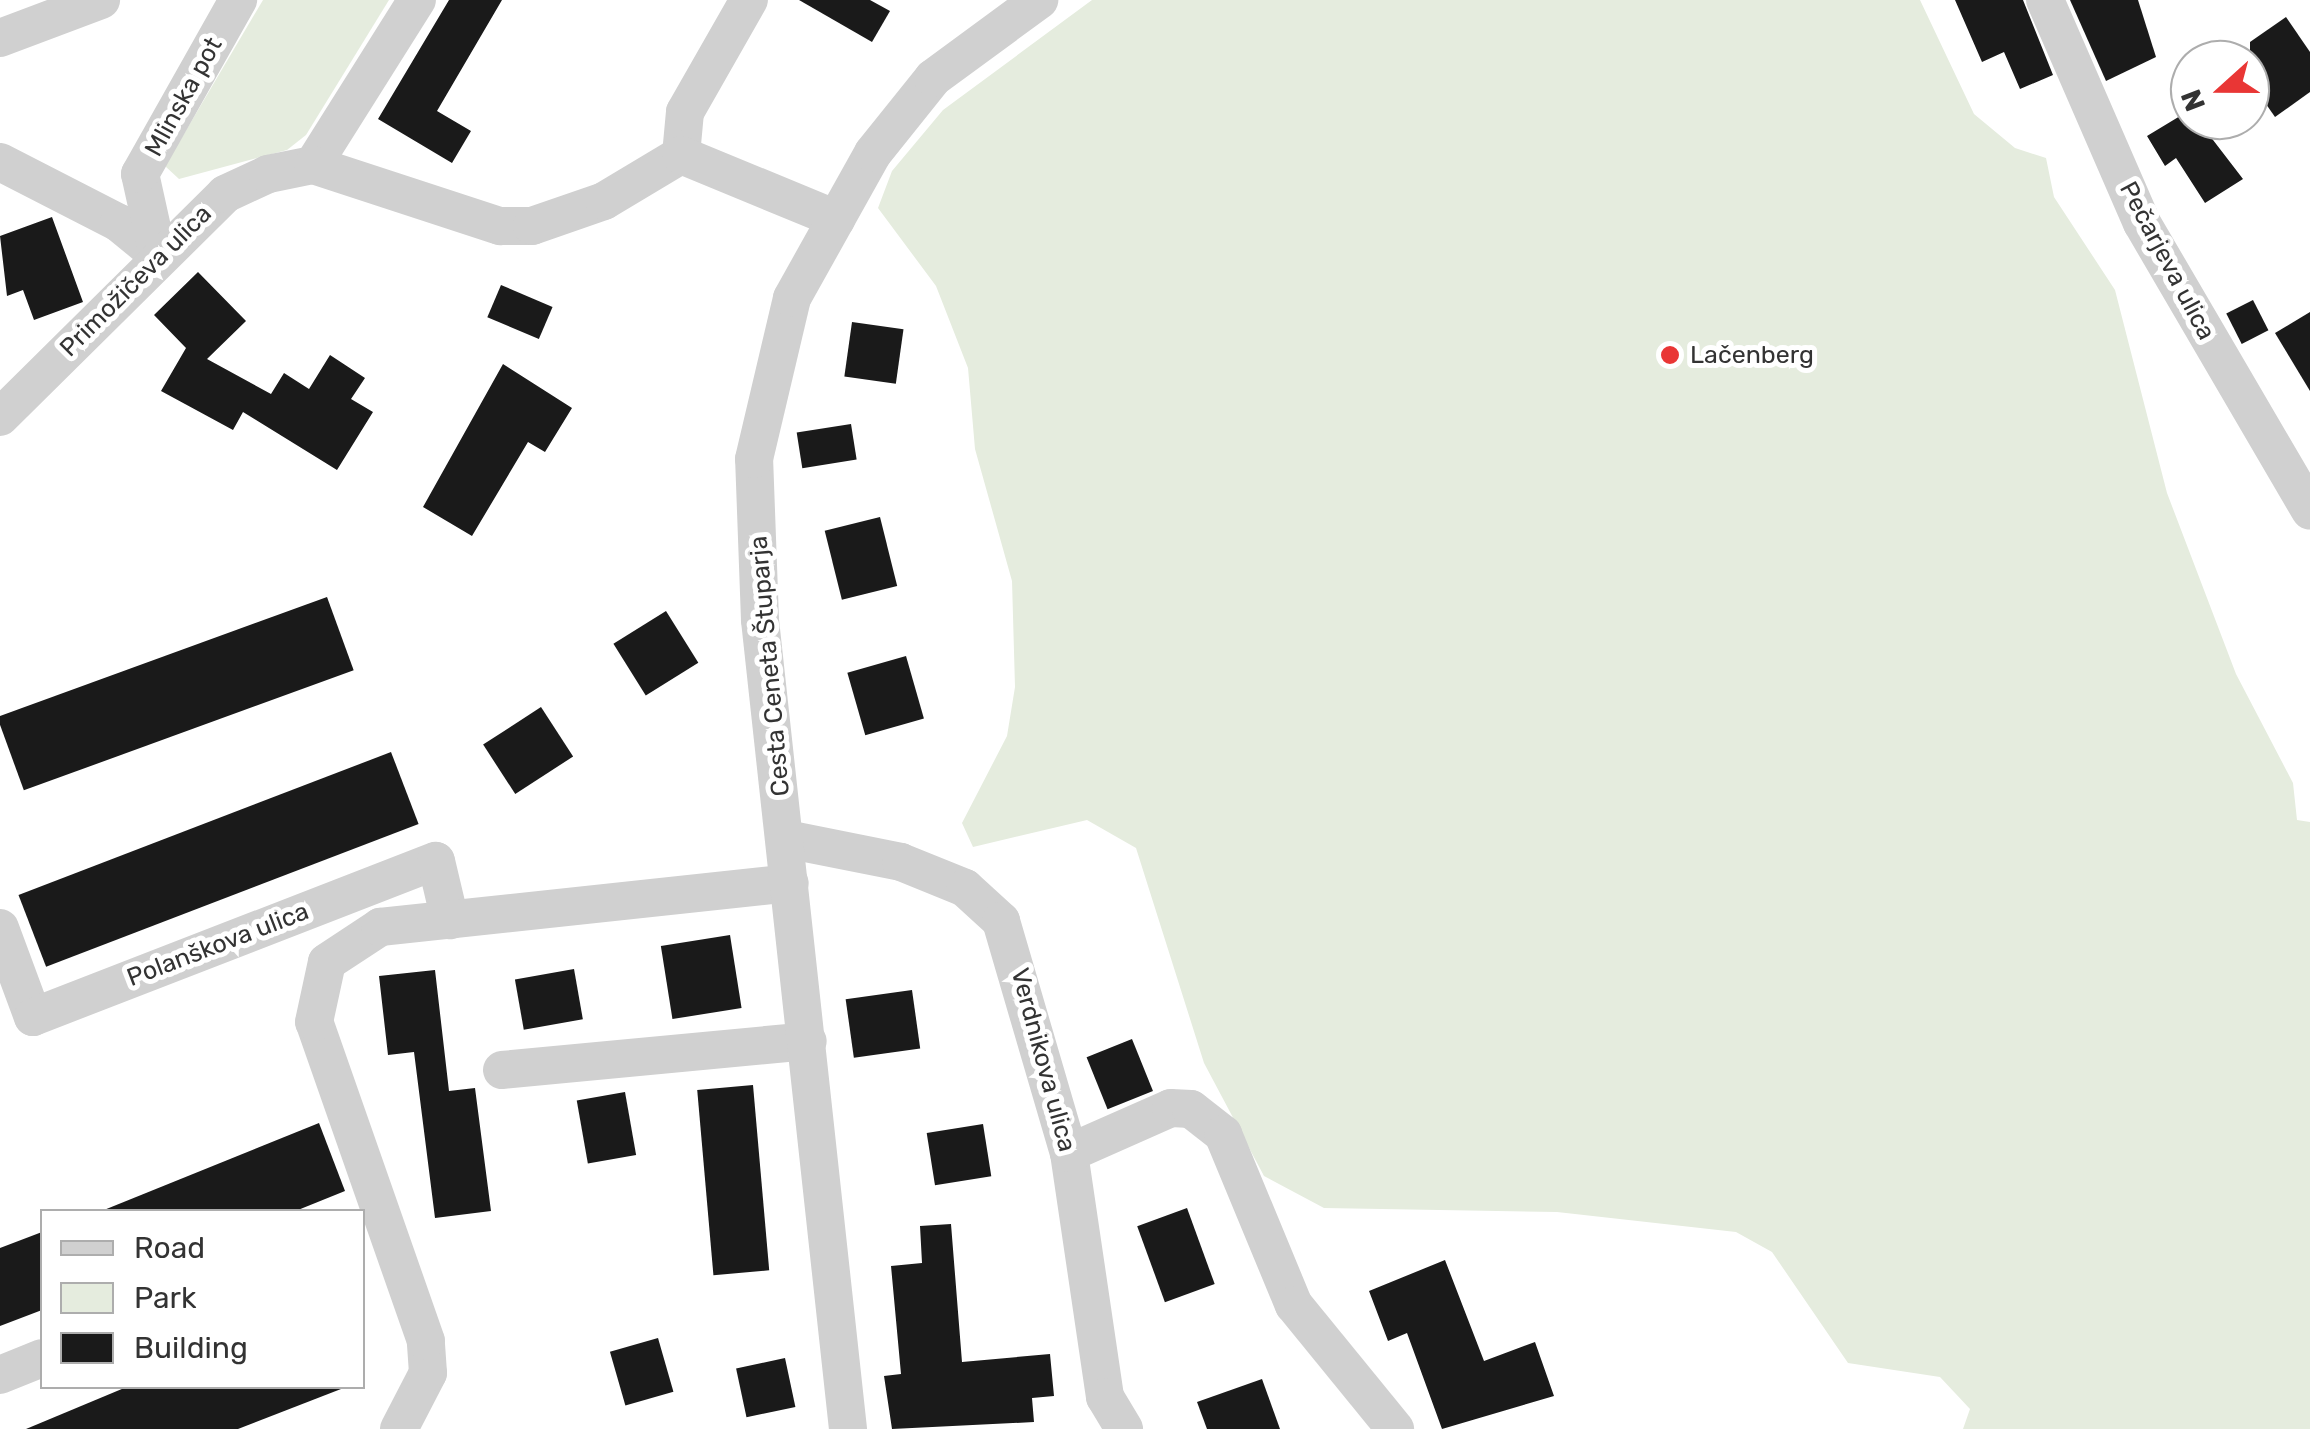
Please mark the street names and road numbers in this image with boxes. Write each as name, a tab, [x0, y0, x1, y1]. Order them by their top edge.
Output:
street label: Mlinska pot	[139, 32, 229, 162]
street label: Pečarjeva ulica	[2113, 177, 2221, 345]
street label: Primožičeva ulica	[54, 199, 218, 363]
street label: Cesta Ceneta Štuparja	[744, 535, 796, 797]
street label: Polanškova ulica	[123, 897, 313, 993]
street label: Verdnikova ulica	[1004, 965, 1082, 1155]

